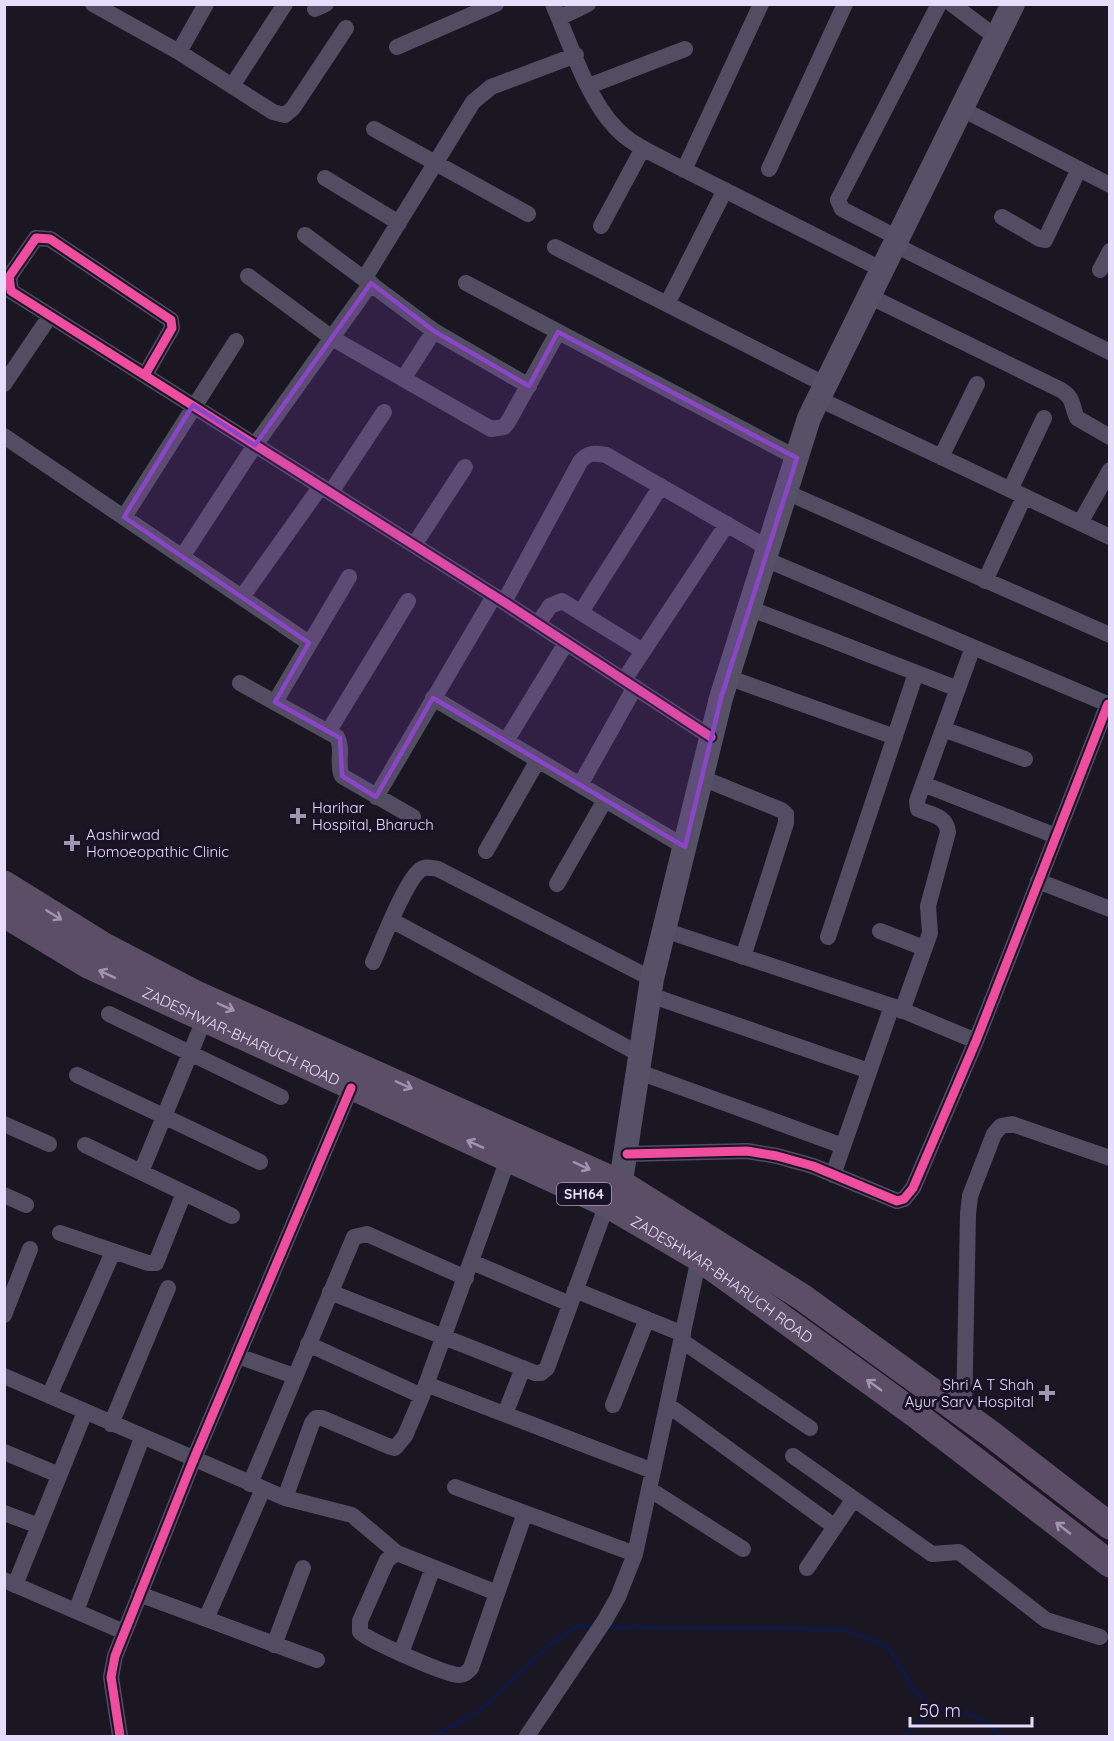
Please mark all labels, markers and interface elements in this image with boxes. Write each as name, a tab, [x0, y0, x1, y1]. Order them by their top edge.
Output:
place label: Harihar Hospital, Bharuch	[312, 798, 434, 834]
marker: Harihar Hospital, Bharuch	[289, 807, 307, 825]
place label: Aashirwad Homoeopathic Clinic	[86, 825, 229, 861]
marker: Aashirwad Homoeopathic Clinic	[63, 834, 81, 852]
one-way arrow	[45, 909, 62, 921]
one-way arrow	[99, 968, 117, 980]
street label: ZADESHWAR-BHARUCH ROAD	[139, 982, 343, 1089]
one-way arrow	[216, 1002, 235, 1013]
one-way arrow	[395, 1080, 413, 1092]
one-way arrow	[467, 1138, 485, 1150]
one-way arrow	[572, 1161, 591, 1172]
road number: SH164	[557, 1183, 611, 1205]
street label: ZADESHWAR-BHARUCH ROAD	[628, 1211, 817, 1347]
place label: Shri A T Shah Ayur Sarv Hospital	[905, 1375, 1034, 1411]
one-way arrow	[867, 1379, 883, 1391]
marker: Shri A T Shah Ayur Sarv Hospital	[1038, 1384, 1056, 1402]
one-way arrow	[1055, 1522, 1071, 1535]
scale bar	[910, 1690, 1032, 1728]
text: 50 m	[919, 1699, 961, 1722]

